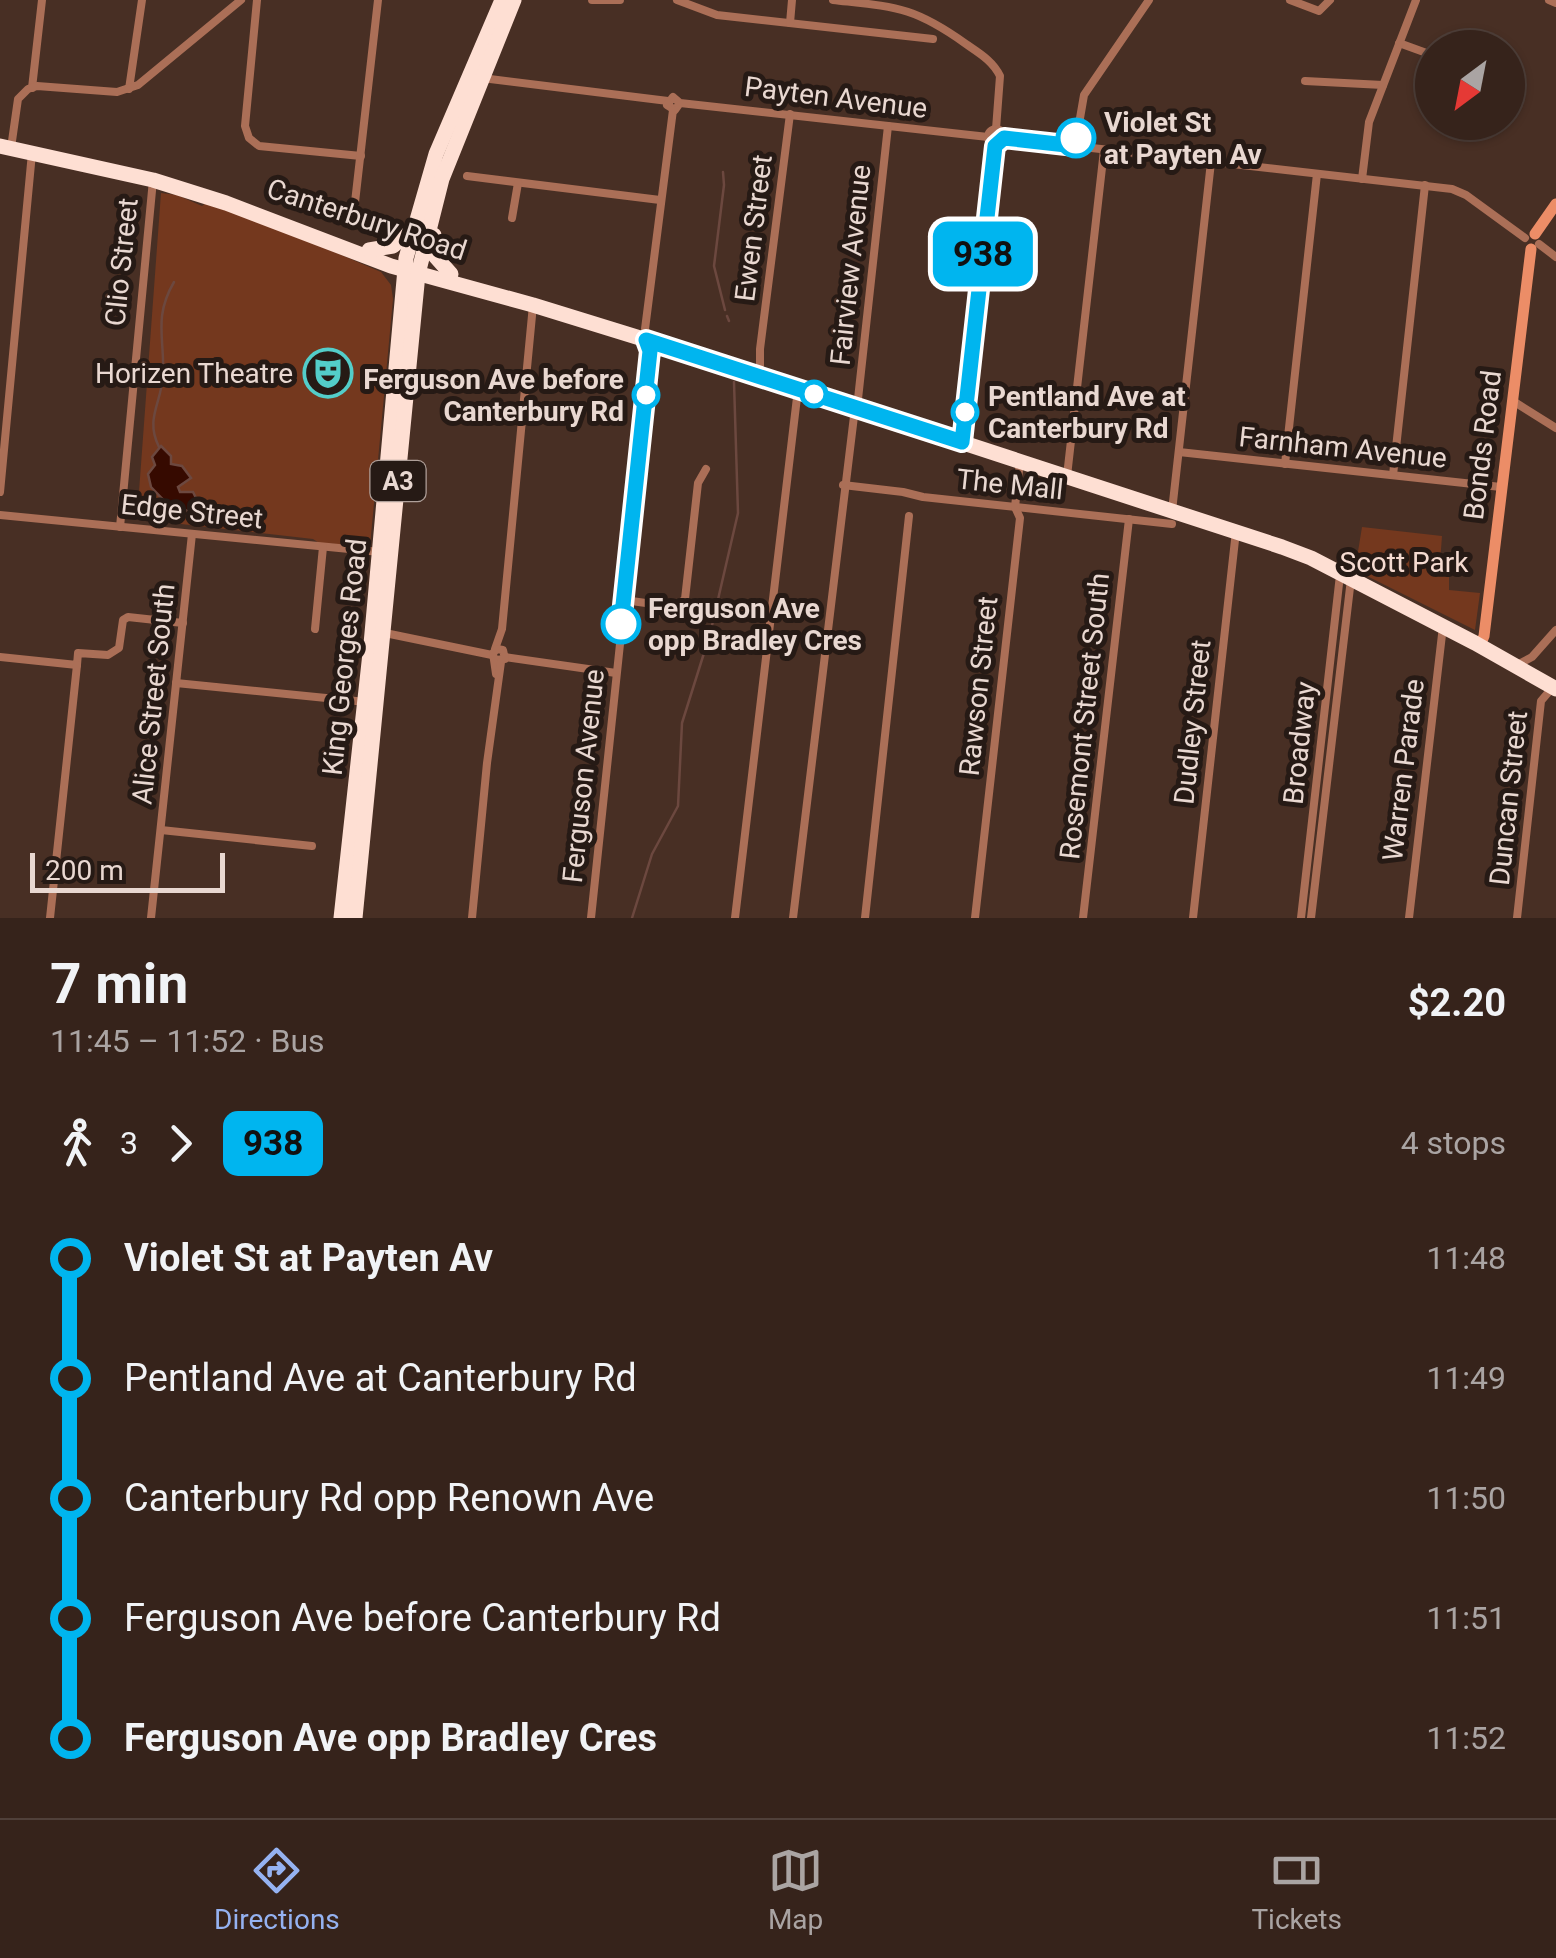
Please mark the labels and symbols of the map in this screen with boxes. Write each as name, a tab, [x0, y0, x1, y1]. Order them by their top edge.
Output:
north arrow	[1415, 30, 1525, 140]
street label: Payten Avenue	[743, 70, 929, 125]
place label: Violet St at Payten Av	[1104, 106, 1262, 171]
marker: Violet St at Payten Av	[1057, 119, 1095, 157]
street label: Ewen Street	[728, 153, 779, 303]
street label: Fairview Avenue	[824, 163, 877, 367]
street label: Canterbury Road	[263, 172, 471, 267]
street label: Clio Street	[98, 196, 145, 328]
line badge: 938	[926, 222, 1040, 286]
theatre icon: Horizen Theatre	[302, 347, 354, 399]
place label: Horizen Theatre	[95, 357, 293, 390]
place label: Ferguson Ave before Canterbury Rd	[363, 363, 624, 428]
street label: Bonds Road	[1457, 368, 1508, 522]
place label: Pentland Ave at Canterbury Rd	[988, 380, 1186, 445]
unlabelled marker	[801, 381, 827, 407]
marker: Ferguson Ave before Canterbury Rd	[633, 382, 659, 408]
marker: Pentland Ave at Canterbury Rd	[952, 399, 978, 425]
street label: Farnham Avenue	[1237, 420, 1449, 475]
road number: A3	[370, 461, 426, 501]
street label: The Mall	[955, 462, 1065, 507]
street label: Edge Street	[119, 488, 265, 535]
street label: King Georges Road	[316, 537, 373, 777]
park label: Scott Park	[1340, 546, 1469, 579]
street label: Rosemont Street South	[1053, 571, 1116, 861]
street label: Alice Street South	[125, 582, 181, 806]
place label: Ferguson Ave opp Bradley Cres	[648, 592, 862, 657]
street label: Rawson Street	[953, 595, 1004, 777]
marker: Ferguson Ave opp Bradley Cres	[602, 605, 640, 643]
street label: Dudley Street	[1167, 638, 1218, 806]
street label: Ferguson Avenue	[556, 668, 611, 885]
street label: Warren Parade	[1376, 677, 1431, 863]
street label: Broadway	[1277, 680, 1322, 806]
street label: Duncan Street	[1483, 709, 1534, 887]
scale bar	[30, 848, 225, 893]

